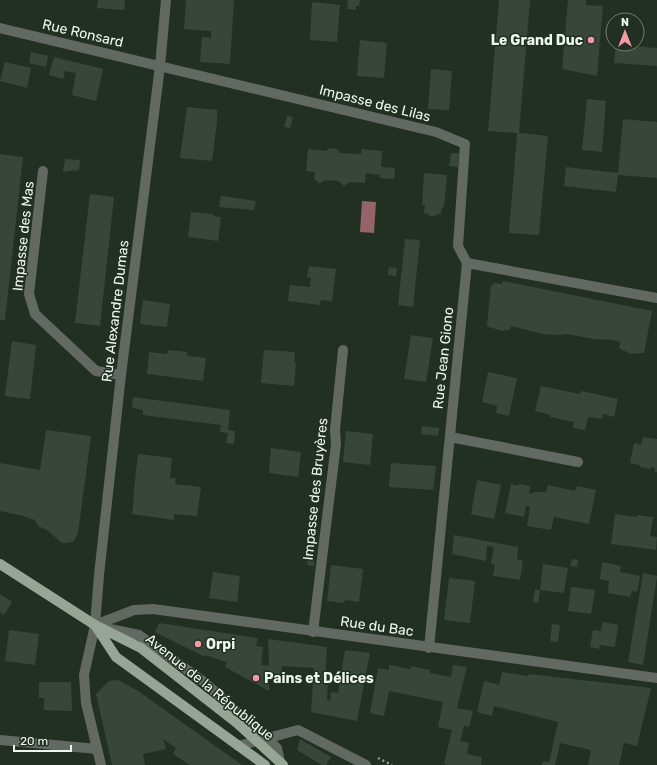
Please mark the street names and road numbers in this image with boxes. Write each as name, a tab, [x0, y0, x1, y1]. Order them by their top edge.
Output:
street label: Rue Ronsard	[41, 16, 125, 51]
street label: Impasse des Lilas	[317, 81, 432, 126]
street label: Impasse des Mas	[9, 180, 38, 292]
street label: Rue Alexandre Dumas	[98, 239, 133, 383]
street label: Rue Jean Giono	[430, 306, 457, 410]
street label: Impasse des Bruyères	[300, 417, 331, 561]
street label: Rue du Bac	[339, 613, 415, 640]
street label: Avenue de la République	[142, 630, 277, 744]

